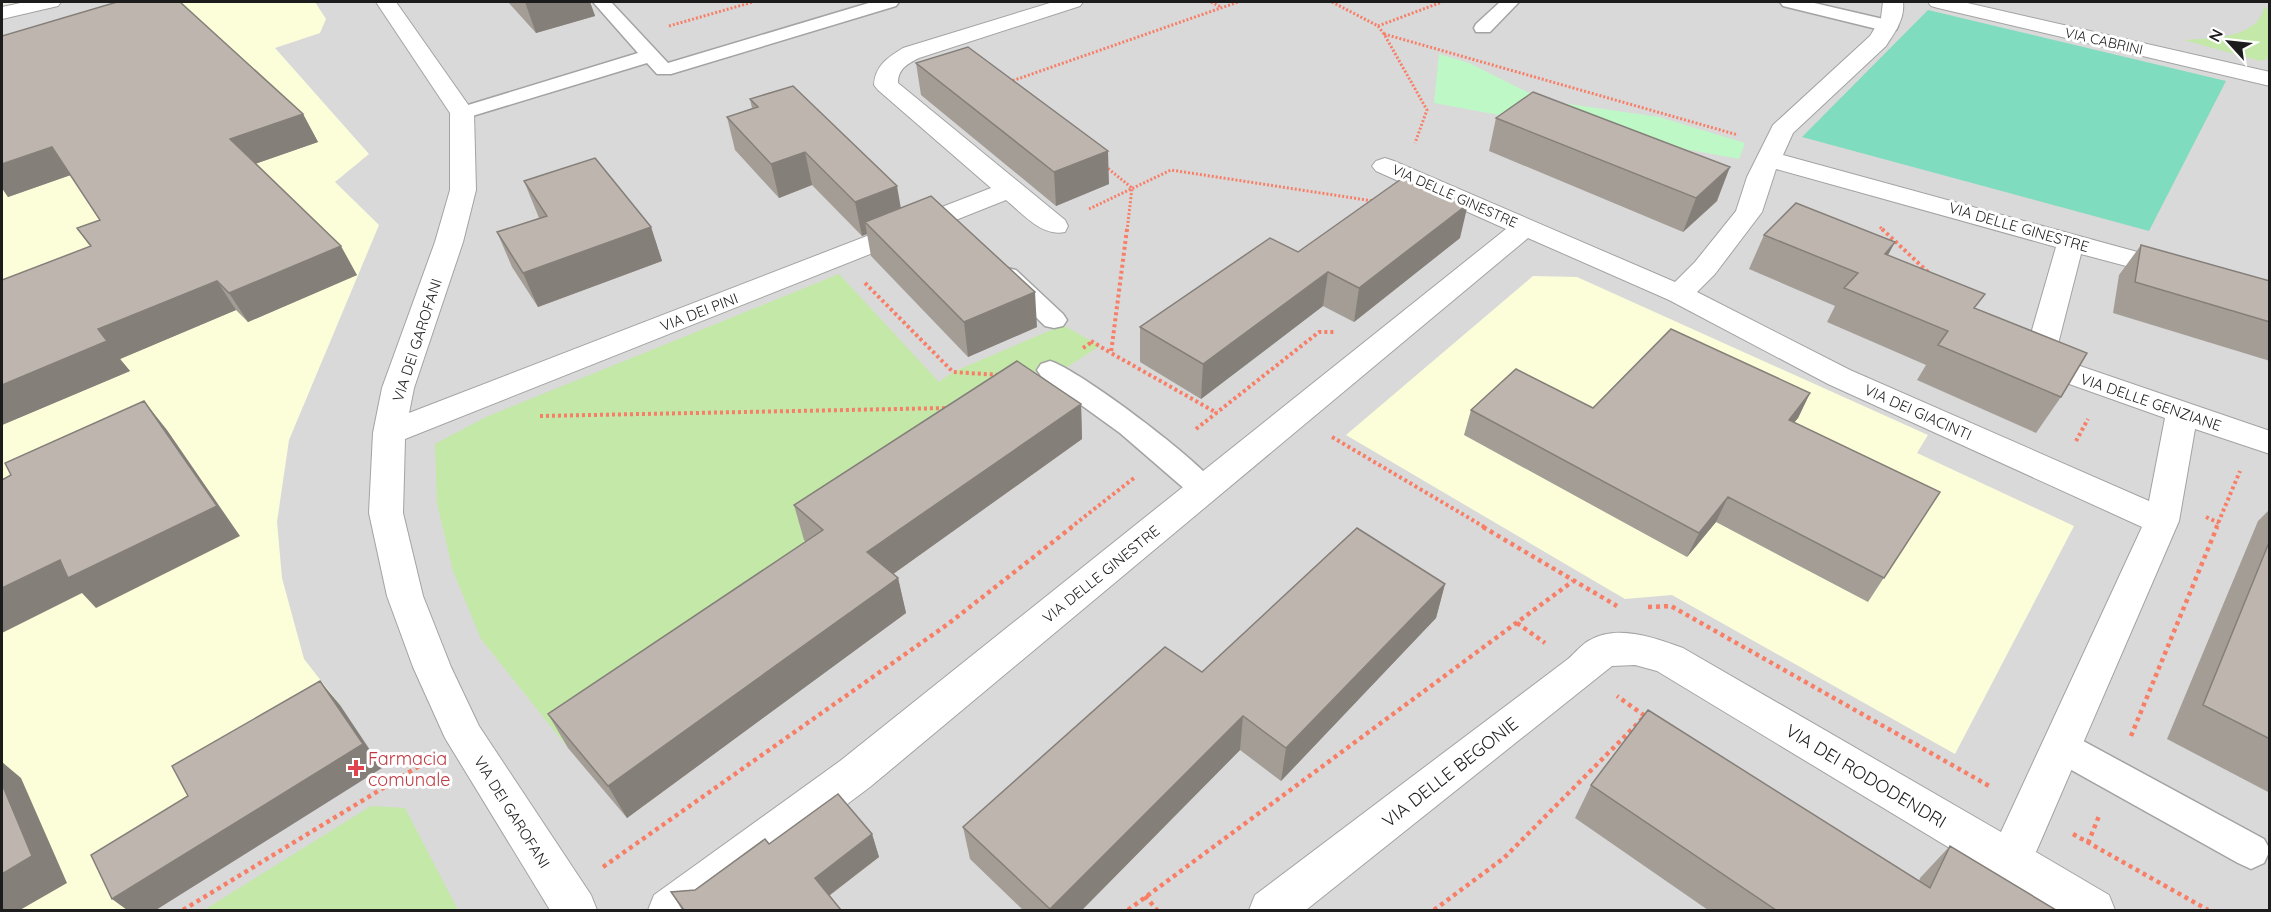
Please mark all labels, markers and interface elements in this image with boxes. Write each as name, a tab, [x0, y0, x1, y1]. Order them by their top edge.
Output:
north arrow	[2199, 12, 2259, 72]
street label: VIA CABRINI	[2063, 23, 2145, 59]
text: N	[2204, 25, 2227, 45]
street label: VIA DELLE GINESTRE	[1389, 160, 1521, 232]
street label: VIA DELLE GINESTRE	[1947, 198, 2091, 256]
street label: VIA DEI GAROFANI	[388, 276, 446, 404]
street label: VIA DEI PINI	[657, 288, 741, 336]
street label: VIA DELLE GENZIANE	[2078, 369, 2224, 435]
street label: VIA DEI GIACINTI	[1861, 380, 1975, 444]
street label: VIA DELLE GINESTRE	[1039, 521, 1163, 627]
street label: VIA DELLE BEGONIE	[1377, 712, 1523, 832]
street label: VIA DEI RODODENDRI	[1781, 719, 1951, 833]
place label: Farmacia comunale	[368, 747, 450, 791]
street label: VIA DEI GAROFANI	[470, 752, 554, 872]
marker: Farmacia comunale	[349, 761, 363, 775]

